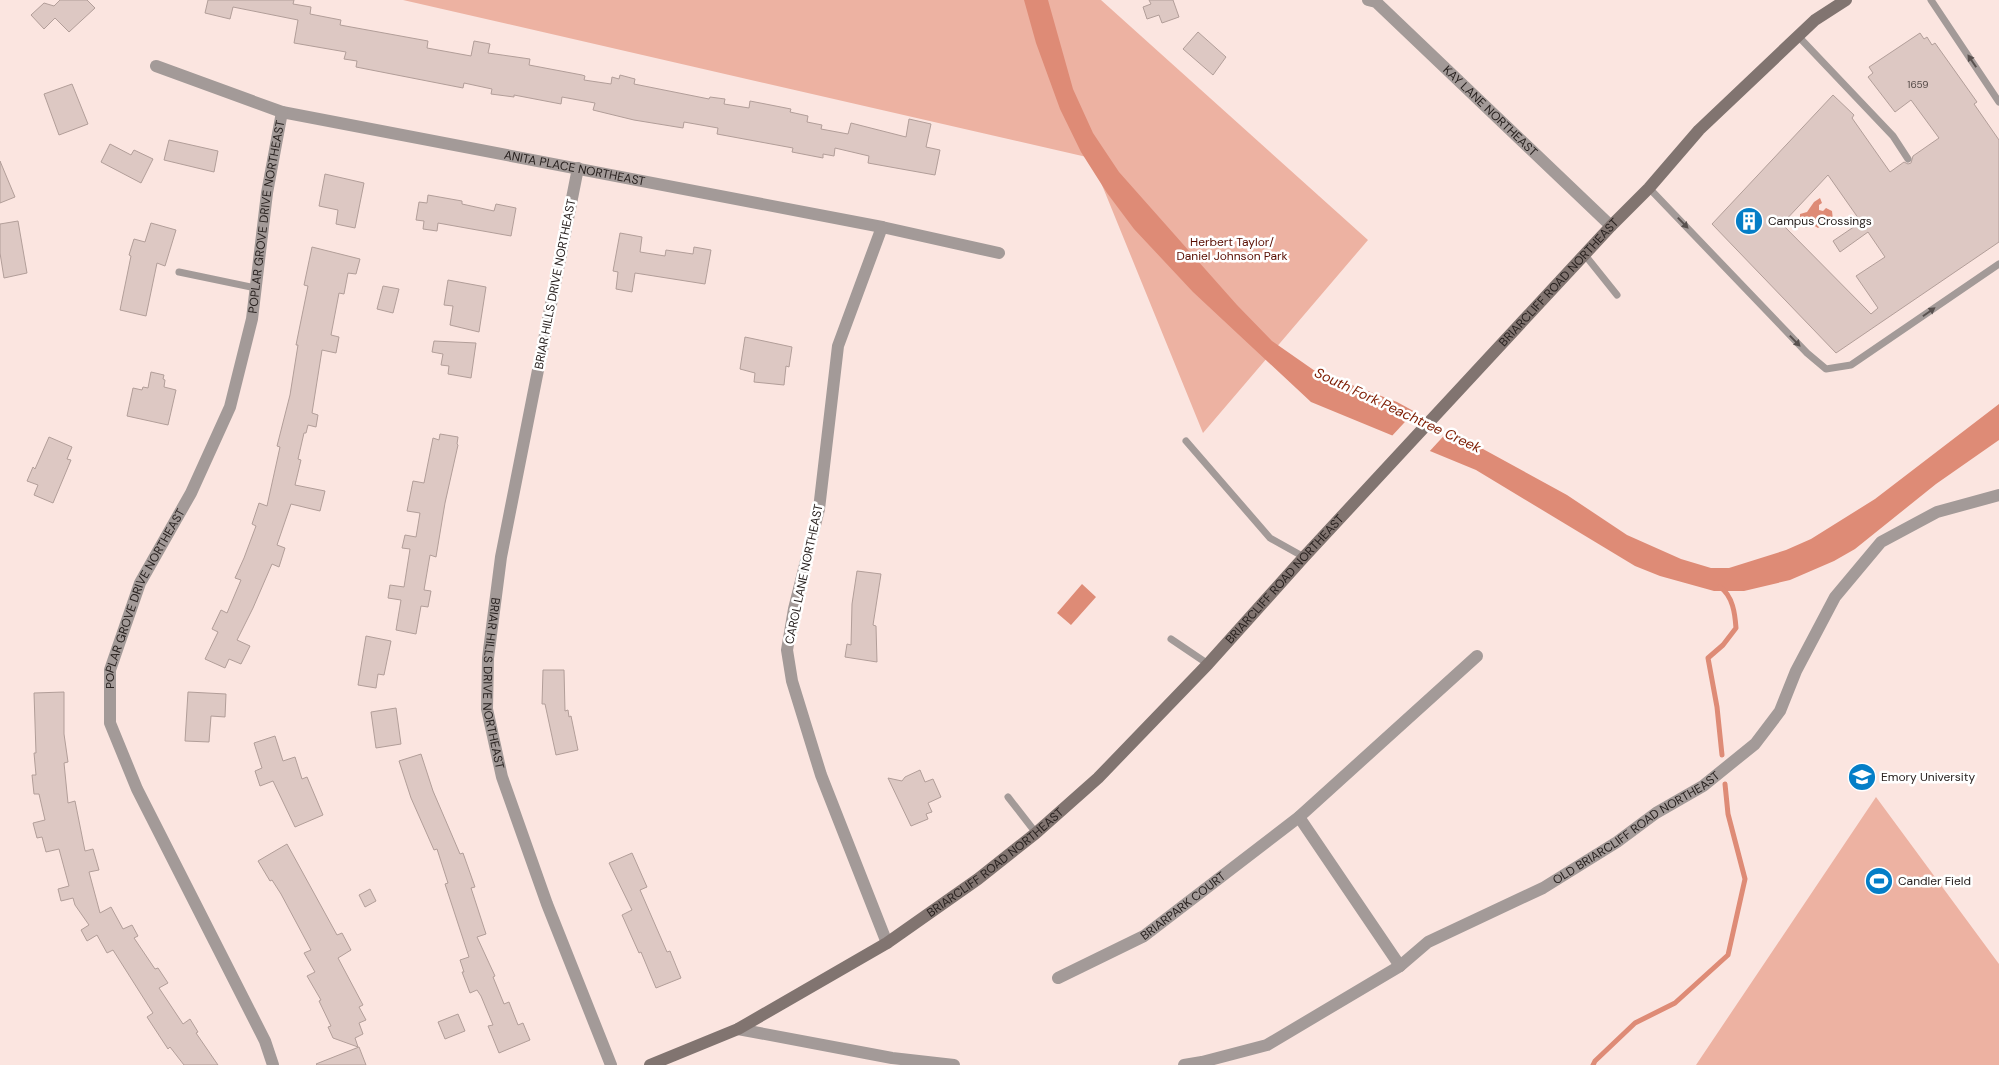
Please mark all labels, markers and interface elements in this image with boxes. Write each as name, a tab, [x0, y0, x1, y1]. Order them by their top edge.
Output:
one-way arrow	[1967, 54, 1977, 68]
street label: KAY LANE NORTHEAST	[1440, 62, 1541, 160]
house number: 1659	[1907, 78, 1929, 91]
street label: POPLAR GROVE DRIVE NORTHEAST	[245, 119, 288, 314]
street label: ANITA PLACE NORTHEAST	[503, 147, 647, 189]
street label: BRIAR HILLS DRIVE NORTHEAST	[531, 197, 579, 370]
building icon: Campus Crossings	[1734, 206, 1764, 236]
place label: Campus Crossings	[1768, 213, 1872, 229]
street label: BRIARCLIFF ROAD NORTHEAST	[1495, 215, 1622, 350]
one-way arrow	[1677, 217, 1689, 229]
park label: Herbert Taylor/ Daniel Johnson Park	[1176, 234, 1288, 264]
one-way arrow	[1923, 307, 1936, 317]
one-way arrow	[1789, 334, 1801, 346]
water label: South Fork Peachtree Creek	[1312, 363, 1485, 457]
street label: CAROL LANE NORTHEAST	[781, 502, 827, 645]
street label: POPLAR GROVE DRIVE NORTHEAST	[102, 505, 189, 689]
street label: BRIARCLIFF ROAD NORTHEAST	[1222, 511, 1348, 647]
street label: BRIAR HILLS DRIVE NORTHEAST	[479, 597, 508, 771]
school or university icon: Emory University	[1847, 762, 1877, 792]
street label: OLD BRIARCLIFF ROAD NORTHEAST	[1550, 768, 1723, 888]
place label: Emory University	[1881, 769, 1975, 785]
street label: BRIARCLIFF ROAD NORTHEAST	[923, 804, 1067, 921]
sports icon: Candler Field	[1864, 866, 1894, 896]
street label: BRIARPARK COURT	[1137, 868, 1229, 944]
place label: Candler Field	[1898, 873, 1971, 889]

